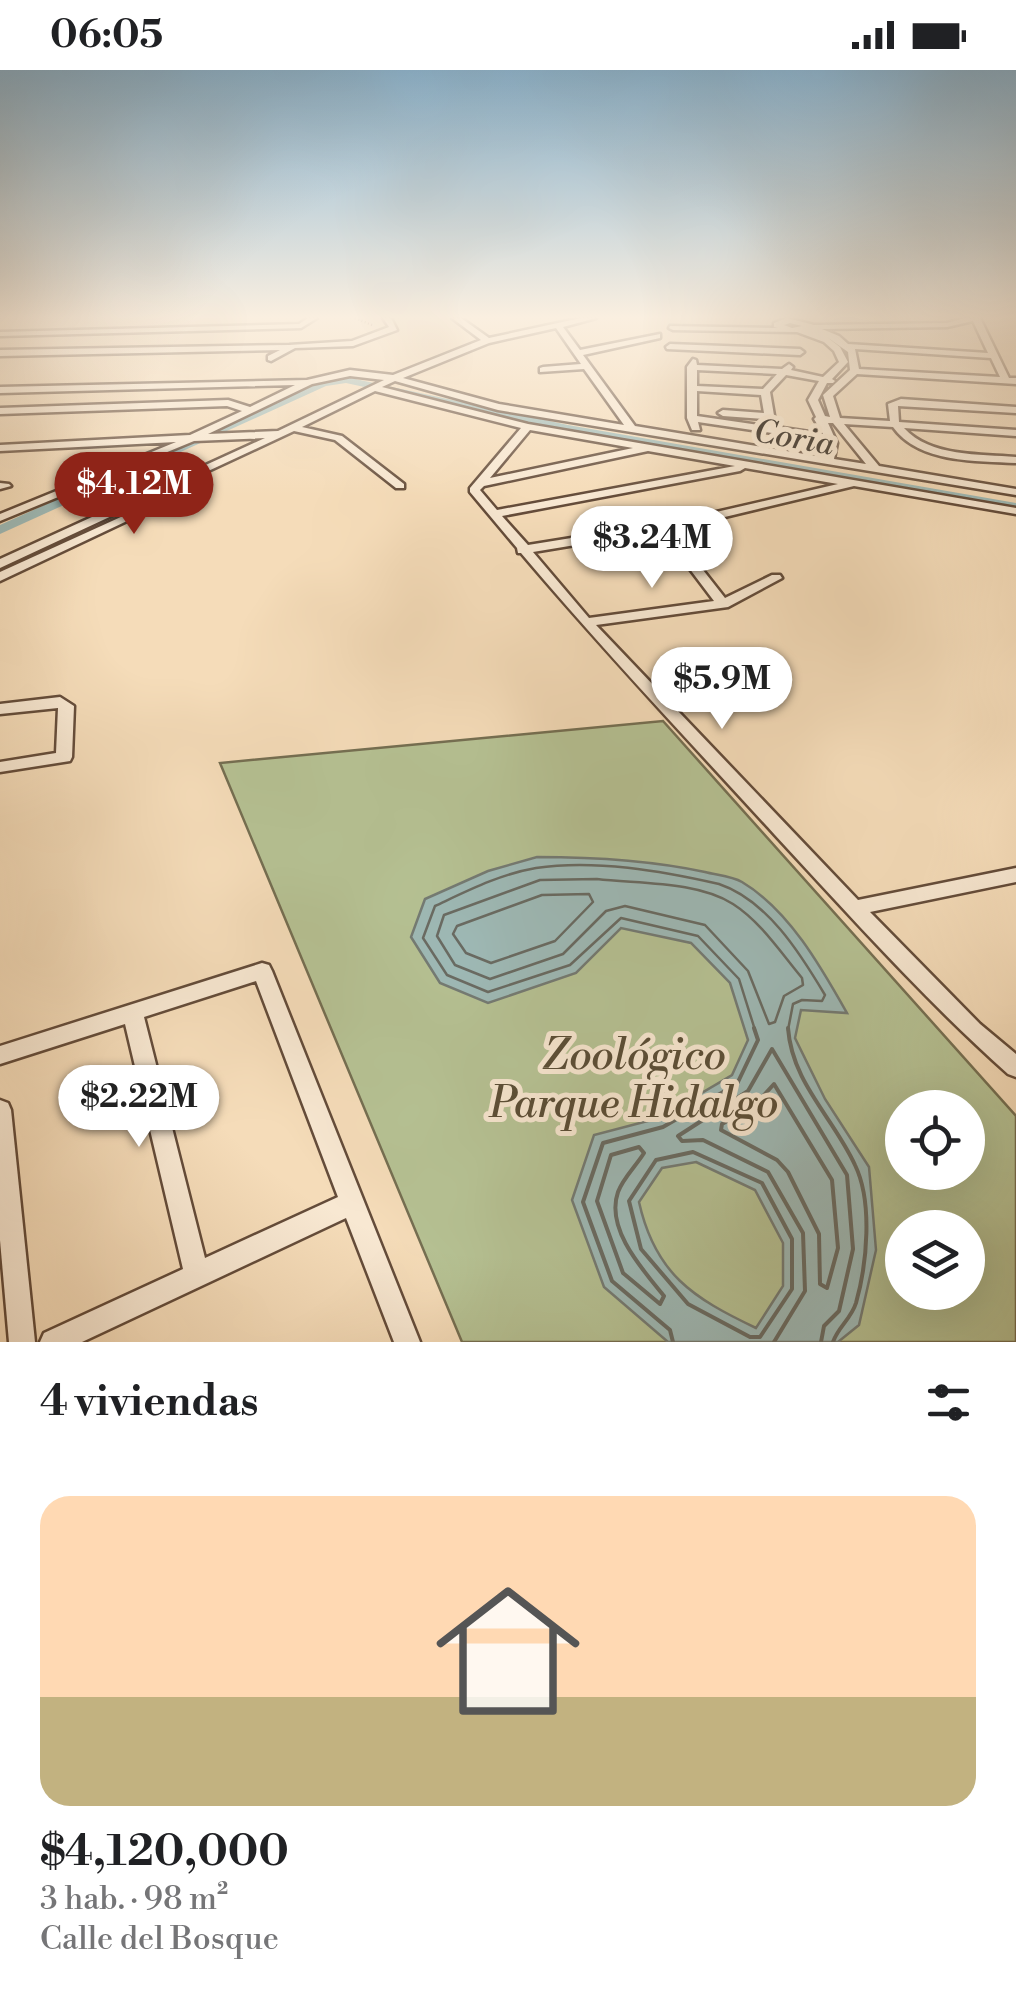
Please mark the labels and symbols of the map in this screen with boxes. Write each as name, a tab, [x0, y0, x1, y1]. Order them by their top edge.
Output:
water label: Coria	[751, 411, 837, 465]
pin: $4.12M	[53, 452, 215, 537]
pin: $3.24M	[571, 506, 733, 591]
pin: $5.9M	[652, 647, 792, 732]
park label: Zoológico Parque Hidalgo	[488, 1030, 778, 1131]
pin: $2.22M	[58, 1065, 220, 1150]

